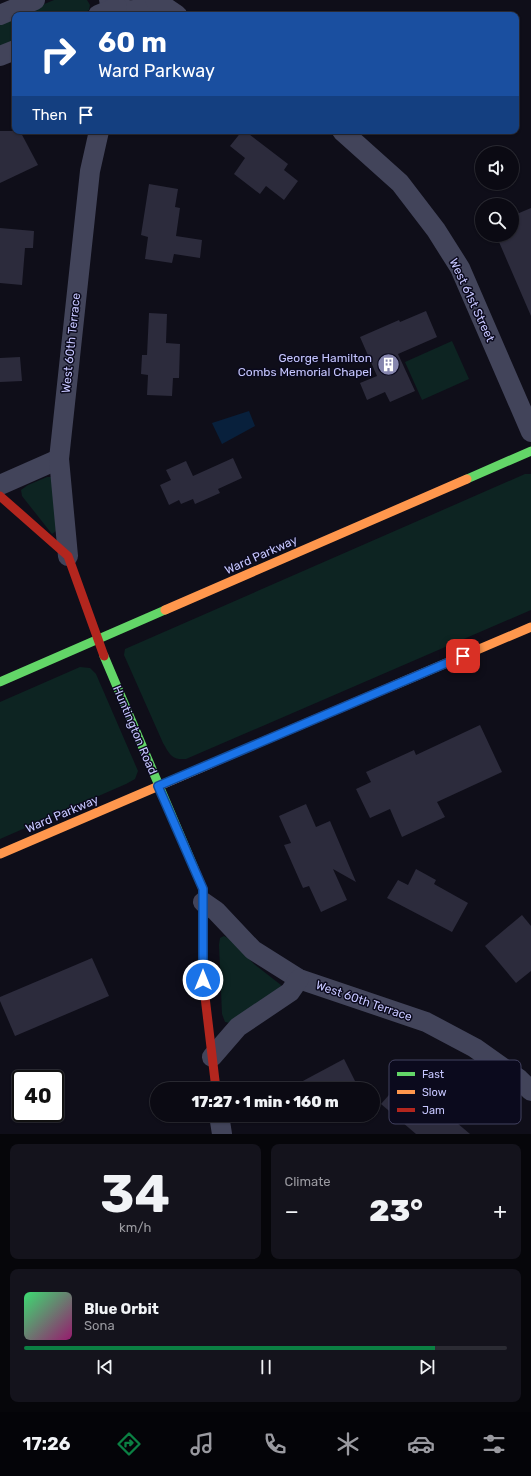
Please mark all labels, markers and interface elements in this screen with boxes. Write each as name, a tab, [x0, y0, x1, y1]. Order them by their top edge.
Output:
text: 60 m	[98, 26, 167, 59]
icon: right	[32, 28, 84, 80]
text: Ward Parkway	[98, 60, 215, 82]
icon: arrive	[75, 104, 97, 126]
text: Then	[32, 106, 67, 124]
map controls	[475, 146, 519, 242]
button: sound	[475, 146, 519, 190]
button: search	[475, 198, 519, 242]
street label: West 61st Street	[447, 256, 498, 344]
street label: West 60th Terrace	[59, 292, 83, 394]
place label: George Hamilton Combs Memorial Chapel	[238, 351, 372, 379]
building icon: George Hamilton Combs Memorial Chapel	[375, 352, 401, 378]
street label: Ward Parkway	[223, 533, 300, 577]
pin	[446, 639, 480, 673]
icon: arrive	[452, 645, 474, 667]
street label: Huntington Road	[110, 683, 160, 777]
street label: Ward Parkway	[23, 792, 101, 836]
position arrow	[182, 959, 224, 1001]
street label: West 60th Terrace	[314, 978, 414, 1024]
legend	[389, 1060, 521, 1124]
text: Fast	[422, 1068, 445, 1081]
speed limit sign: 40	[12, 1070, 64, 1122]
text: Slow	[422, 1086, 447, 1099]
text: 17:27 · 1 min · 160 m	[191, 1093, 339, 1111]
text: Jam	[422, 1104, 445, 1117]
text: 34	[100, 1163, 170, 1225]
text: Climate	[285, 1174, 331, 1189]
text: 23°	[369, 1193, 423, 1229]
text: −	[285, 1198, 299, 1225]
text: +	[493, 1198, 507, 1225]
text: km/h	[119, 1220, 151, 1235]
text: Blue Orbit	[84, 1300, 159, 1318]
text: Sona	[84, 1318, 115, 1333]
icon: previous	[94, 1356, 116, 1378]
icon: pause	[255, 1356, 277, 1378]
icon: next	[416, 1356, 438, 1378]
icon: directions	[115, 1430, 143, 1458]
icon: music	[188, 1430, 216, 1458]
icon: phone	[261, 1430, 289, 1458]
icon: climate	[334, 1430, 362, 1458]
icon: car	[407, 1430, 435, 1458]
icon: filters	[480, 1430, 508, 1458]
text: 17:26	[23, 1433, 70, 1455]

